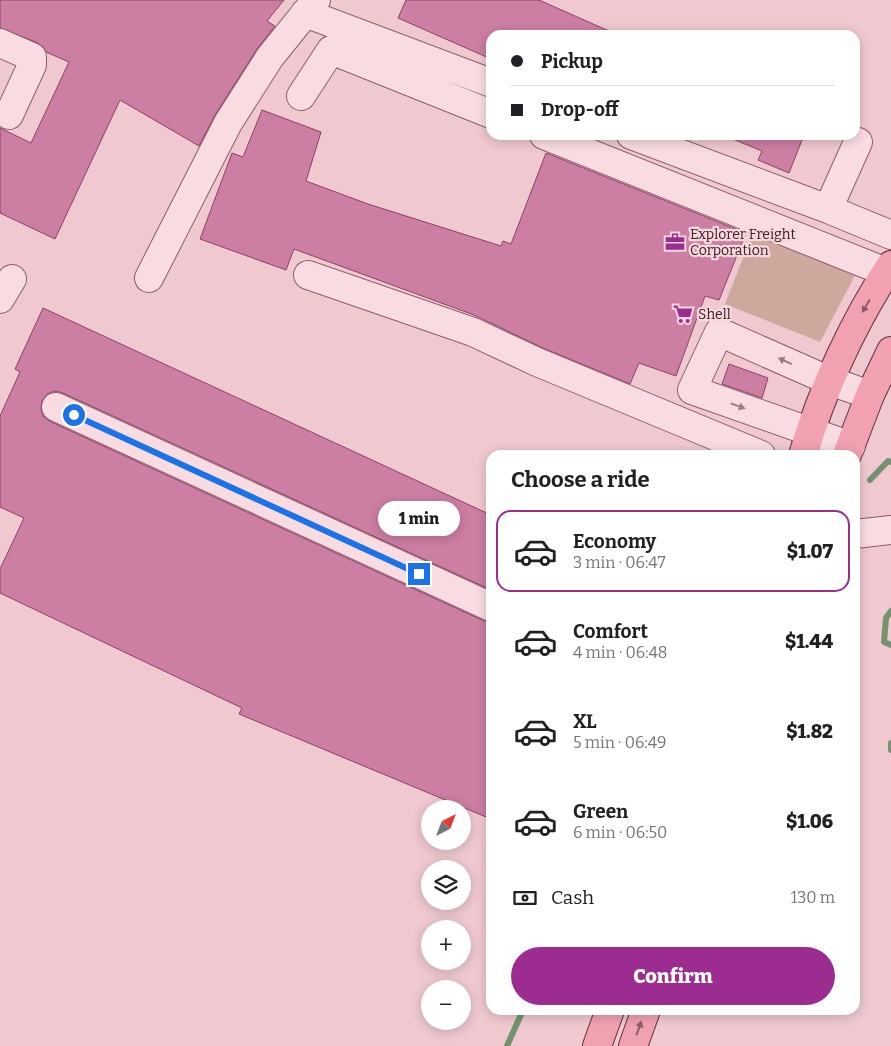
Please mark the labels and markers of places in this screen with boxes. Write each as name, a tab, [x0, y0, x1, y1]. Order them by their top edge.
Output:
place label: Explorer Freight Corporation	[690, 226, 796, 259]
office icon: Explorer Freight Corporation	[664, 231, 686, 253]
supermarket icon: Shell	[672, 303, 694, 325]
place label: Shell	[698, 306, 731, 323]

